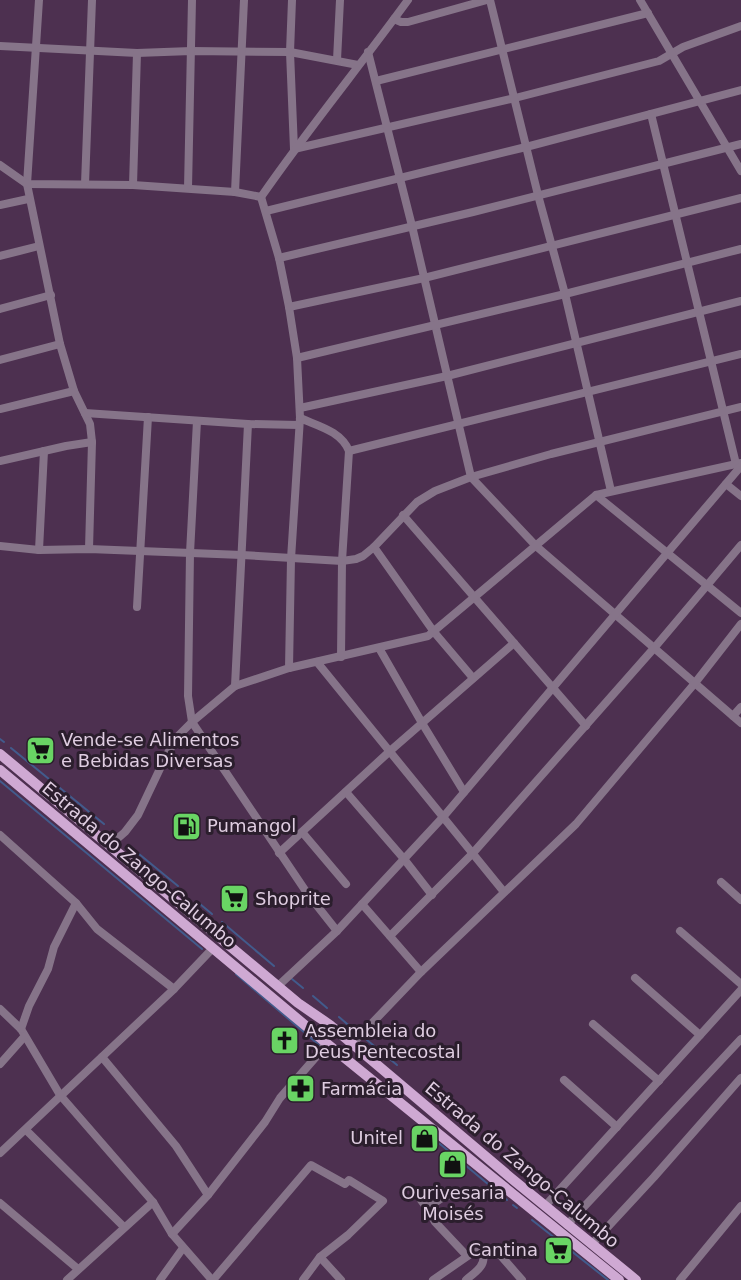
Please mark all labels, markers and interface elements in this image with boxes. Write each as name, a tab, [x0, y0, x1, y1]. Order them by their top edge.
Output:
place label: Vende-se Alimentos e Bebidas Diversas	[61, 729, 239, 771]
supermarket icon: Vende-se Alimentos e Bebidas Diversas	[24, 734, 56, 766]
street label: Estrada do Zango-Calumbo	[38, 777, 241, 952]
fuel station icon: Pumangol	[170, 810, 202, 842]
place label: Pumangol	[207, 815, 296, 836]
supermarket icon: Shoprite	[218, 883, 250, 915]
place label: Shoprite	[255, 888, 331, 909]
place label: Assembleia do Deus Pentecostal	[305, 1020, 461, 1062]
church icon: Assembleia do Deus Pentecostal	[268, 1025, 300, 1057]
pharmacy icon: Farmácia	[284, 1073, 316, 1105]
street label: Estrada do Zango-Calumbo	[421, 1077, 624, 1252]
place label: Farmácia	[321, 1078, 402, 1099]
shop icon: Unitel	[408, 1122, 440, 1154]
place label: Unitel	[350, 1127, 403, 1148]
shop icon: Ourivesaria Moisés	[437, 1148, 469, 1180]
place label: Ourivesaria Moisés	[401, 1182, 505, 1224]
supermarket icon: Cantina	[543, 1234, 575, 1266]
place label: Cantina	[468, 1239, 538, 1260]

